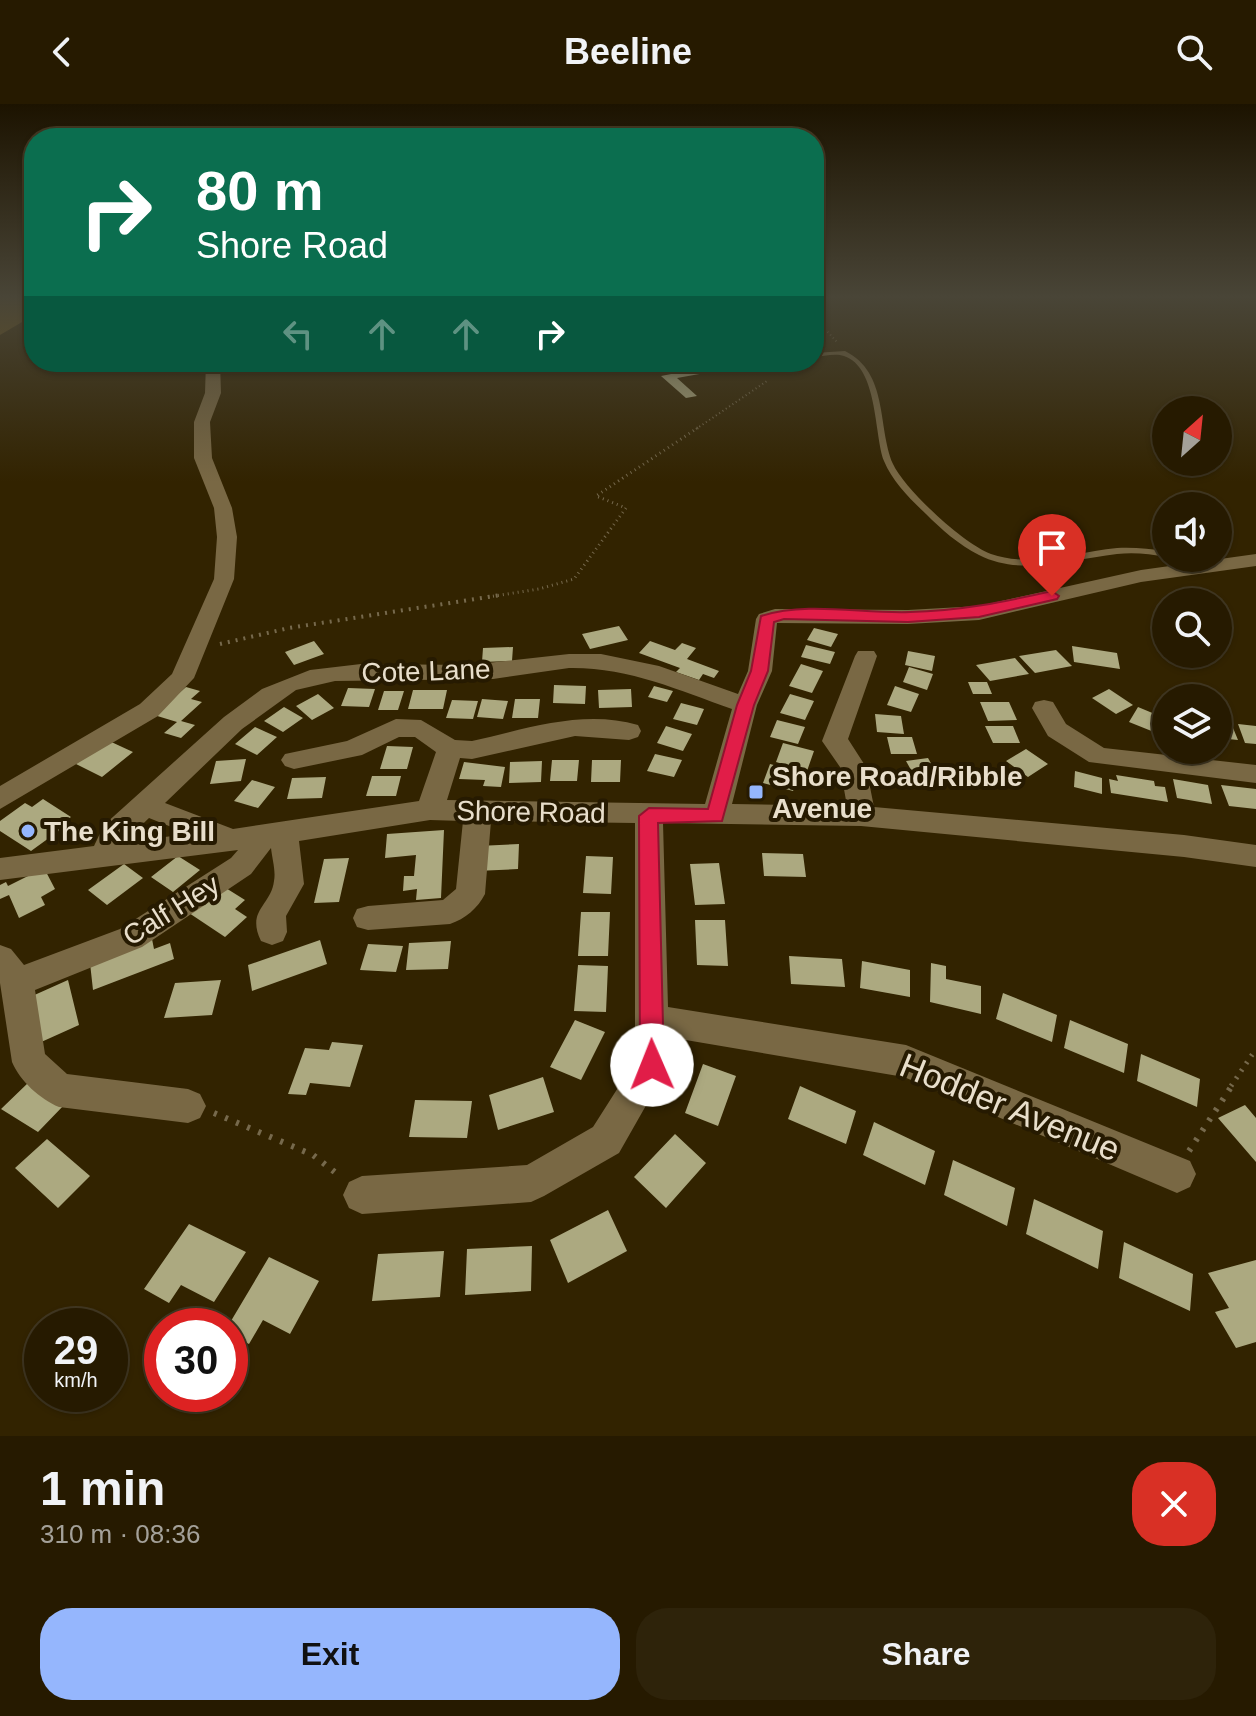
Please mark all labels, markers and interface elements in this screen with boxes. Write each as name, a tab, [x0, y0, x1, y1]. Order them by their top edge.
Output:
icon: back	[40, 30, 84, 74]
icon: search	[1172, 30, 1216, 74]
text: Beeline	[564, 31, 692, 72]
text: 80 m	[196, 159, 324, 222]
icon: right	[64, 160, 168, 264]
text: Shore Road	[196, 225, 388, 266]
icon: left	[276, 312, 320, 356]
icon: ahead	[360, 312, 404, 356]
icon: ahead	[444, 312, 488, 356]
icon: right	[528, 312, 572, 356]
north arrow	[1152, 396, 1232, 476]
map controls	[1152, 396, 1232, 764]
button: sound	[1152, 492, 1232, 572]
pin	[1018, 514, 1086, 596]
icon: arrive	[1030, 526, 1074, 570]
button: search	[1152, 588, 1232, 668]
street label: Cote Lane	[361, 653, 491, 689]
button: layers	[1152, 684, 1232, 764]
place label: Shore Road/Ribble Avenue	[772, 761, 1022, 824]
marker: Shore Road/Ribble Avenue	[747, 783, 765, 801]
street label: Shore Road	[456, 795, 606, 829]
place label: The King Bill	[44, 816, 215, 847]
marker: The King Bill	[19, 822, 37, 840]
street label: Calf Hey	[117, 868, 225, 952]
position arrow	[610, 1023, 694, 1107]
street label: Hodder Avenue	[894, 1046, 1126, 1168]
speed limit sign: 30	[144, 1308, 248, 1412]
text: 29	[54, 1328, 98, 1372]
text: km/h	[54, 1369, 98, 1391]
text: 1 min	[40, 1462, 165, 1515]
button: close	[1132, 1462, 1216, 1546]
text: 310 m · 08:36	[40, 1519, 200, 1549]
button: Exit	[40, 1608, 620, 1700]
button: Share	[636, 1608, 1216, 1700]

